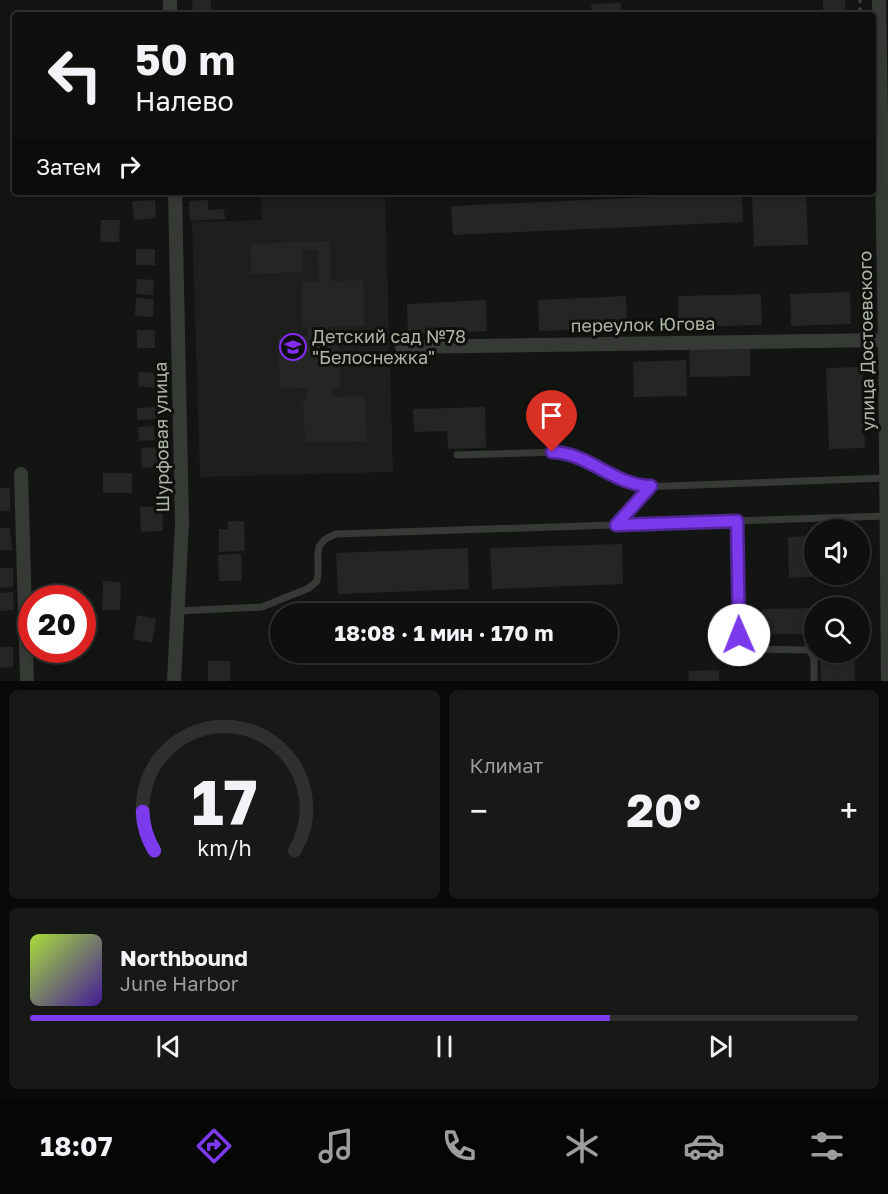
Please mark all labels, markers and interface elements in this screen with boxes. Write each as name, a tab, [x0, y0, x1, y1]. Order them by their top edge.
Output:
text: 50 m	[135, 34, 235, 84]
icon: left	[36, 36, 114, 114]
text: Налево	[135, 85, 234, 117]
icon: right	[113, 150, 146, 183]
text: Затем	[36, 153, 101, 180]
street label: улица Достоевского	[853, 251, 879, 431]
street label: переулок Югова	[570, 312, 715, 336]
place label: Детский сад №78 "Белоснежка"	[312, 325, 466, 368]
school or university icon: Детский сад №78 "Белоснежка"	[278, 332, 308, 362]
street label: Шурфовая улица	[149, 362, 173, 512]
pin	[526, 390, 577, 452]
icon: arrive	[535, 399, 568, 432]
map controls	[804, 519, 870, 663]
button: sound	[804, 519, 870, 585]
speed limit sign: 20	[18, 585, 96, 663]
button: search	[804, 597, 870, 663]
position arrow	[707, 603, 771, 667]
text: 18:08 · 1 мин · 170 m	[335, 619, 553, 646]
text: Климат	[470, 753, 543, 777]
text: 17	[191, 764, 257, 839]
text: 20°	[627, 783, 701, 837]
text: −	[470, 791, 488, 830]
text: +	[840, 791, 858, 830]
text: km/h	[197, 836, 252, 862]
text: Northbound	[120, 944, 248, 971]
text: June Harbor	[120, 971, 239, 995]
icon: previous	[152, 1030, 185, 1063]
icon: pause	[428, 1030, 461, 1063]
icon: next	[704, 1030, 737, 1063]
icon: directions	[193, 1125, 235, 1167]
icon: music	[315, 1125, 357, 1167]
icon: phone	[438, 1125, 480, 1167]
icon: climate	[561, 1125, 603, 1167]
icon: car	[683, 1125, 725, 1167]
icon: filters	[806, 1125, 848, 1167]
text: 18:07	[40, 1130, 112, 1162]

